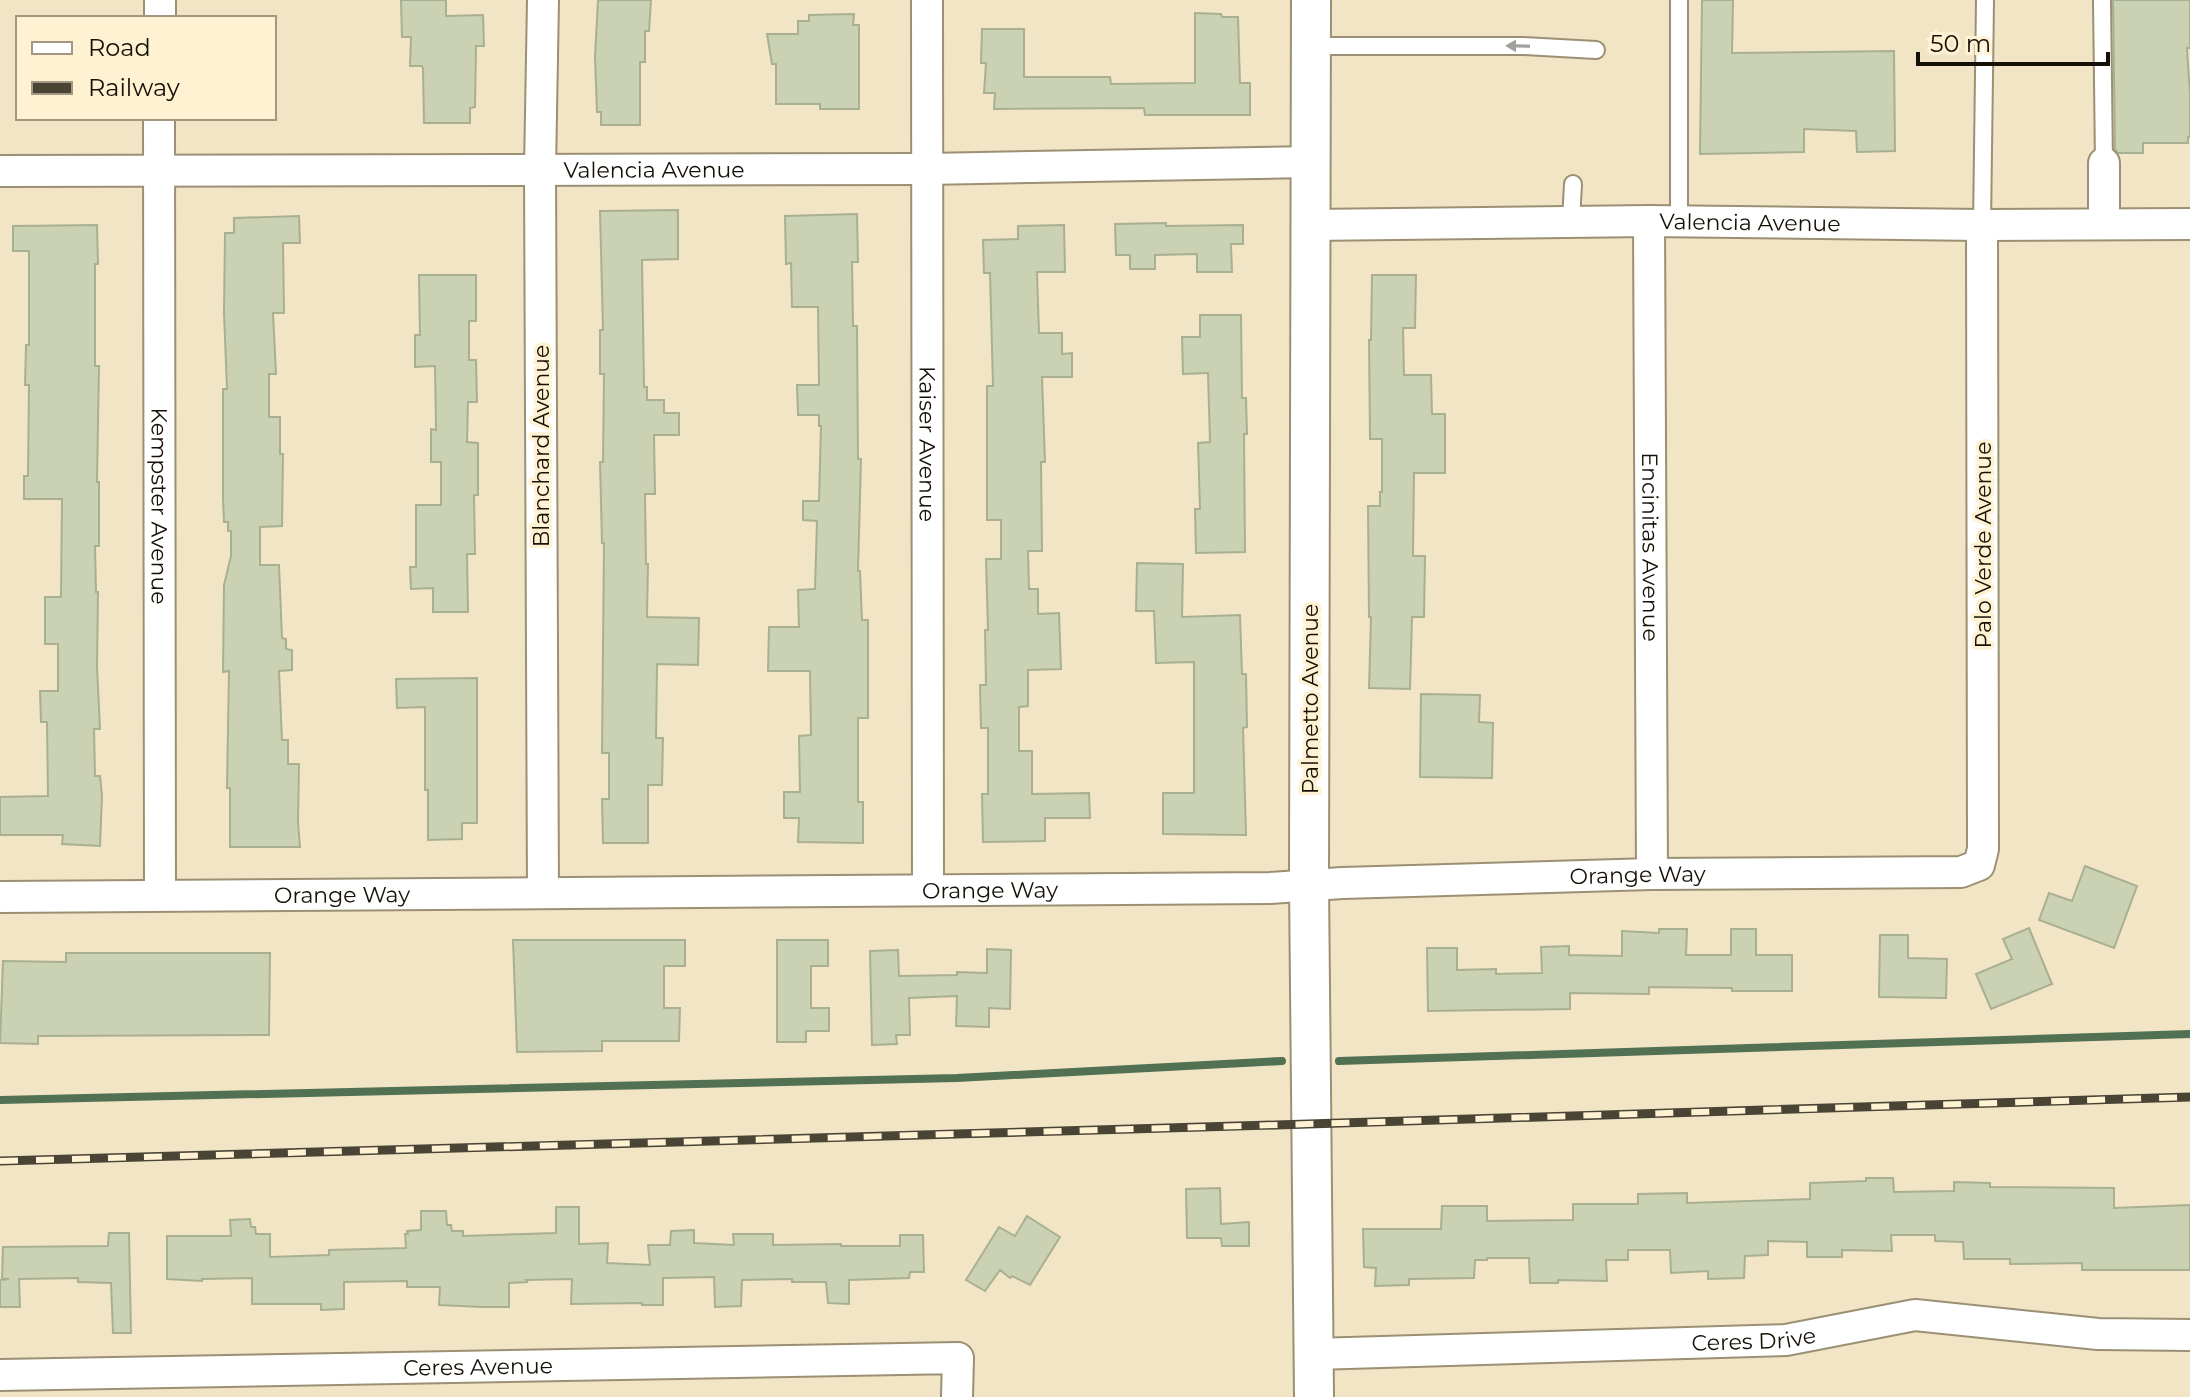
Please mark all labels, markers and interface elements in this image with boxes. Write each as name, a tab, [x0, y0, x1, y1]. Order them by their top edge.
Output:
legend	[16, 16, 276, 120]
scale bar	[1918, 16, 2108, 66]
text: 50 m	[1930, 29, 1991, 58]
text: Road	[88, 33, 151, 62]
one-way arrow	[1505, 39, 1530, 52]
text: Railway	[88, 73, 180, 102]
street label: Valencia Avenue	[563, 156, 745, 183]
street label: Valencia Avenue	[1659, 208, 1841, 237]
street label: Blanchard Avenue	[528, 345, 555, 547]
street label: Kaiser Avenue	[914, 366, 941, 522]
street label: Kempster Avenue	[146, 408, 173, 604]
street label: Palo Verde Avenue	[1970, 442, 1997, 648]
street label: Encinitas Avenue	[1637, 452, 1664, 642]
street label: Palmetto Avenue	[1297, 604, 1324, 794]
street label: Orange Way	[1569, 860, 1706, 890]
street label: Orange Way	[922, 876, 1058, 904]
street label: Orange Way	[274, 881, 410, 909]
street label: Ceres Drive	[1691, 1321, 1818, 1356]
street label: Ceres Avenue	[403, 1352, 553, 1381]

